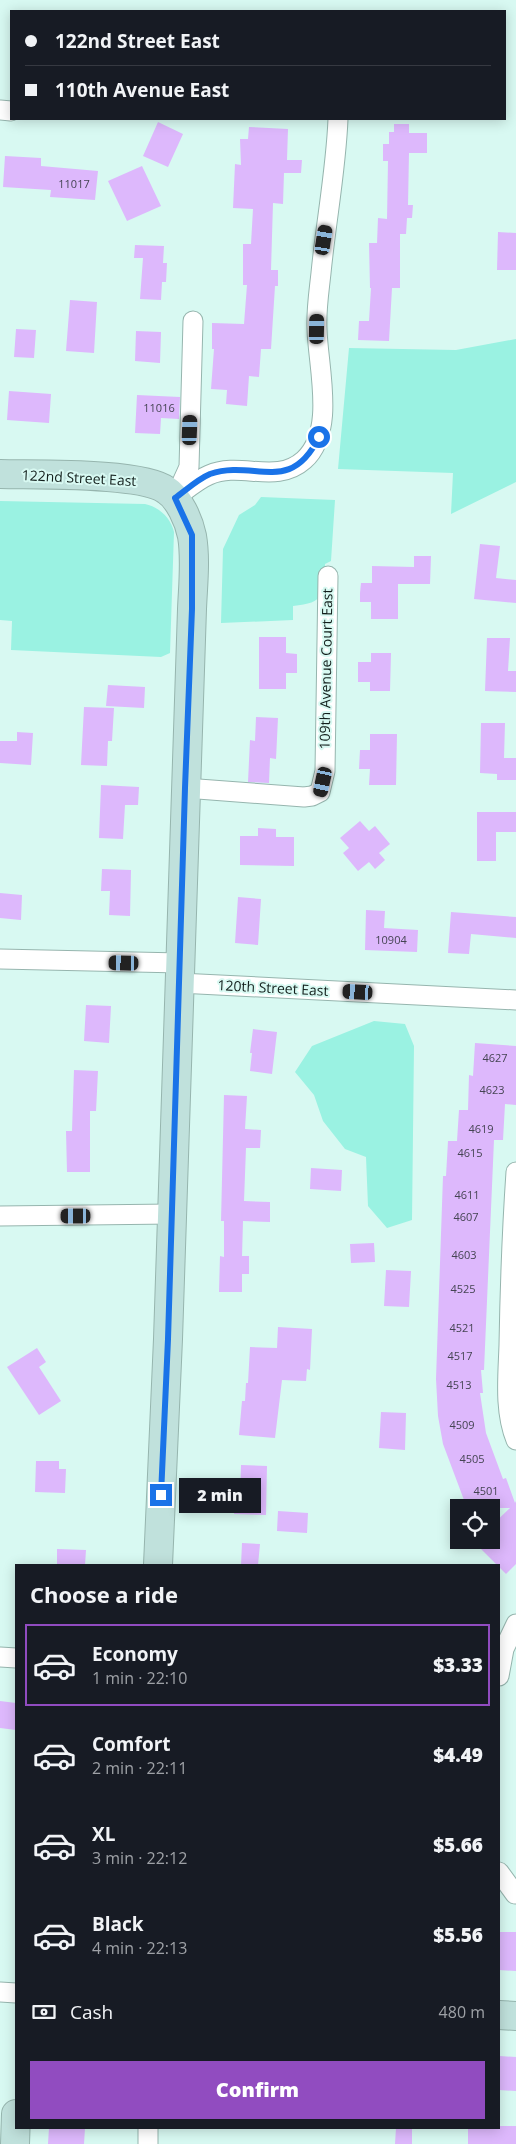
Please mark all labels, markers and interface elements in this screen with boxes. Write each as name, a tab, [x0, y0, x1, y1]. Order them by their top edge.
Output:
text: 122nd Street East	[55, 28, 220, 54]
text: 110th Avenue East	[55, 77, 229, 103]
house number: 11017	[58, 176, 90, 191]
car	[314, 224, 333, 256]
car	[309, 314, 324, 344]
house number: 11016	[143, 400, 175, 415]
car	[181, 415, 198, 445]
route start	[308, 426, 330, 448]
street label: 122nd Street East	[21, 465, 137, 490]
street label: 109th Avenue Court East	[315, 588, 336, 750]
car	[312, 766, 333, 798]
house number: 10904	[375, 932, 407, 947]
car	[108, 955, 139, 971]
street label: 120th Street East	[217, 975, 329, 1000]
car	[342, 984, 373, 1000]
house number: 4627	[482, 1050, 508, 1065]
house number: 4623	[479, 1082, 505, 1097]
house number: 4619	[468, 1121, 494, 1136]
house number: 4615	[457, 1145, 483, 1160]
house number: 4611	[454, 1187, 480, 1202]
car	[61, 1209, 91, 1224]
house number: 4607	[453, 1209, 479, 1224]
house number: 4603	[451, 1247, 477, 1262]
house number: 4525	[450, 1281, 476, 1296]
house number: 4521	[449, 1320, 475, 1335]
house number: 4517	[447, 1348, 473, 1363]
house number: 4513	[446, 1377, 472, 1392]
house number: 4509	[449, 1417, 475, 1432]
house number: 4505	[459, 1451, 485, 1466]
callout: 2 min	[178, 1478, 261, 1512]
house number: 4501	[473, 1483, 499, 1498]
route end	[150, 1484, 172, 1506]
text: 2 min	[197, 1484, 243, 1506]
map controls	[450, 1499, 500, 1549]
button: locate	[450, 1499, 500, 1549]
text: Choose a ride	[30, 1579, 178, 1609]
text: Economy	[92, 1641, 178, 1667]
icon: car	[32, 1643, 77, 1688]
text: $3.33	[433, 1652, 483, 1678]
text: 1 min · 22:10	[92, 1667, 187, 1689]
text: Comfort	[92, 1731, 171, 1757]
icon: car	[32, 1733, 77, 1778]
text: $4.49	[433, 1742, 483, 1768]
text: 2 min · 22:11	[92, 1757, 187, 1779]
text: XL	[92, 1821, 115, 1847]
icon: car	[32, 1823, 77, 1868]
text: $5.66	[433, 1832, 483, 1858]
text: 3 min · 22:12	[92, 1847, 187, 1869]
text: Black	[92, 1911, 144, 1937]
icon: car	[32, 1913, 77, 1958]
text: $5.56	[433, 1922, 483, 1948]
text: 4 min · 22:13	[92, 1937, 187, 1959]
icon: cash	[30, 1998, 58, 2026]
text: Cash	[70, 1999, 113, 2025]
text: 480 m	[439, 2001, 485, 2023]
button: Confirm	[30, 2061, 485, 2119]

